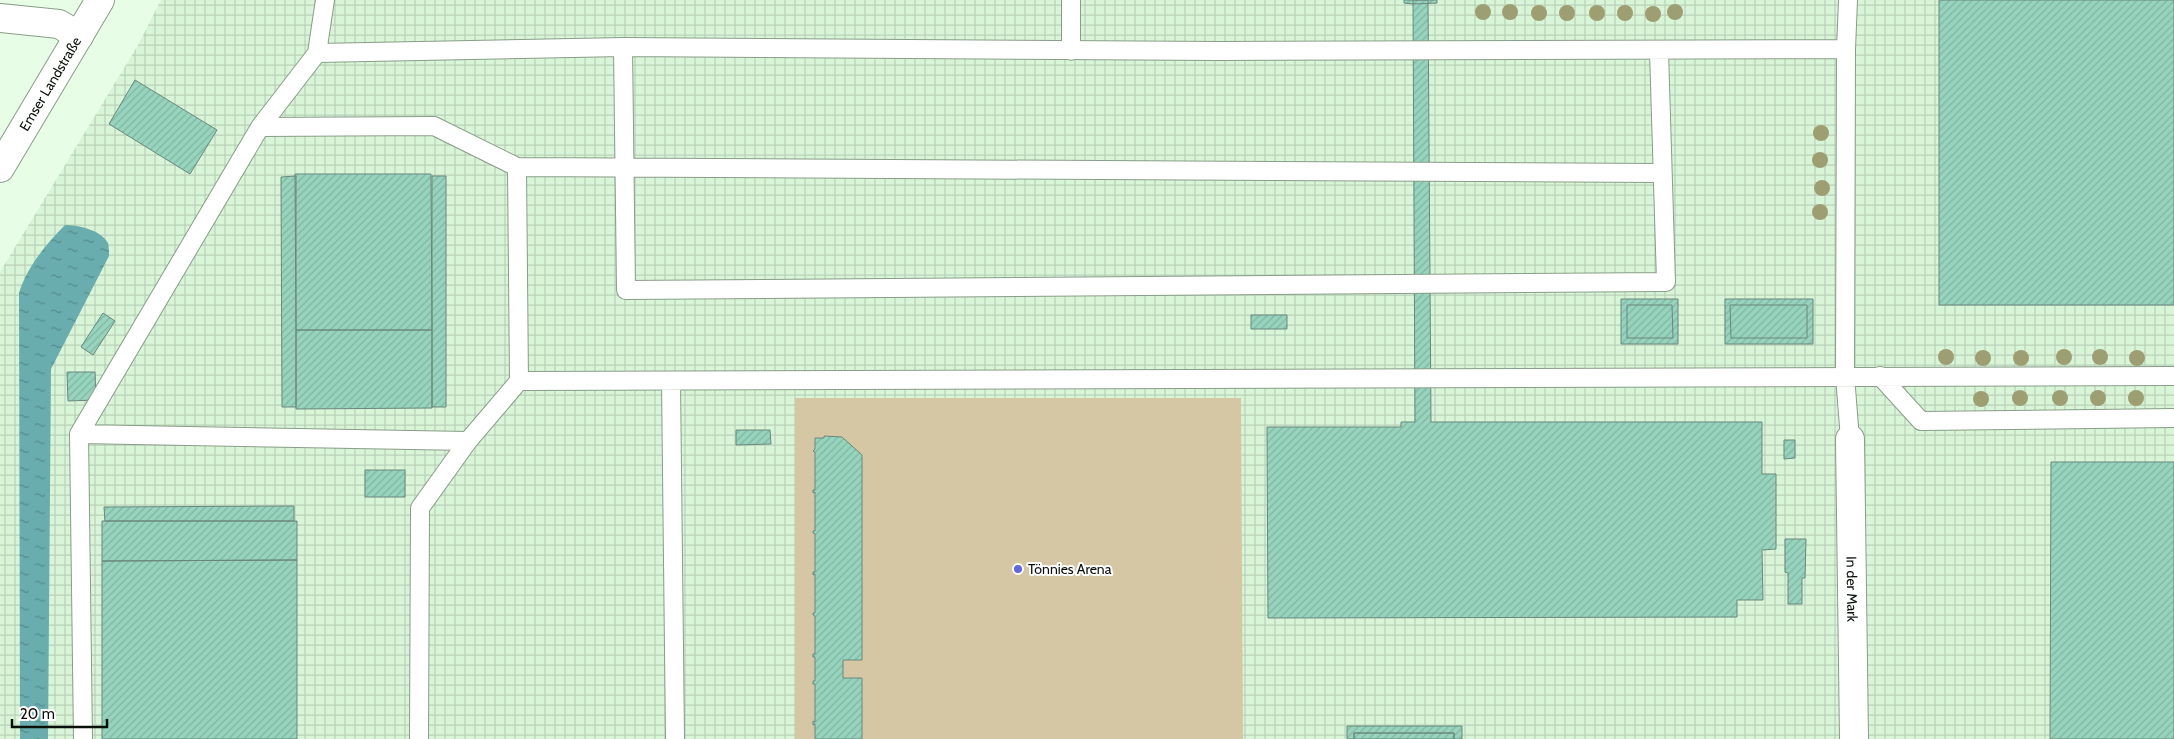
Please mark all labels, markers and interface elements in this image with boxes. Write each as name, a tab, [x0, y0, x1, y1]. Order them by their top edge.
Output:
street label: Emser Landstraße	[15, 33, 85, 134]
street label: In der Mark	[1843, 556, 1861, 623]
place label: Tönnies Arena	[1028, 560, 1112, 578]
marker: Tönnies Arena	[1012, 563, 1024, 575]
scale bar	[12, 696, 108, 728]
text: 20 m	[20, 705, 55, 723]

